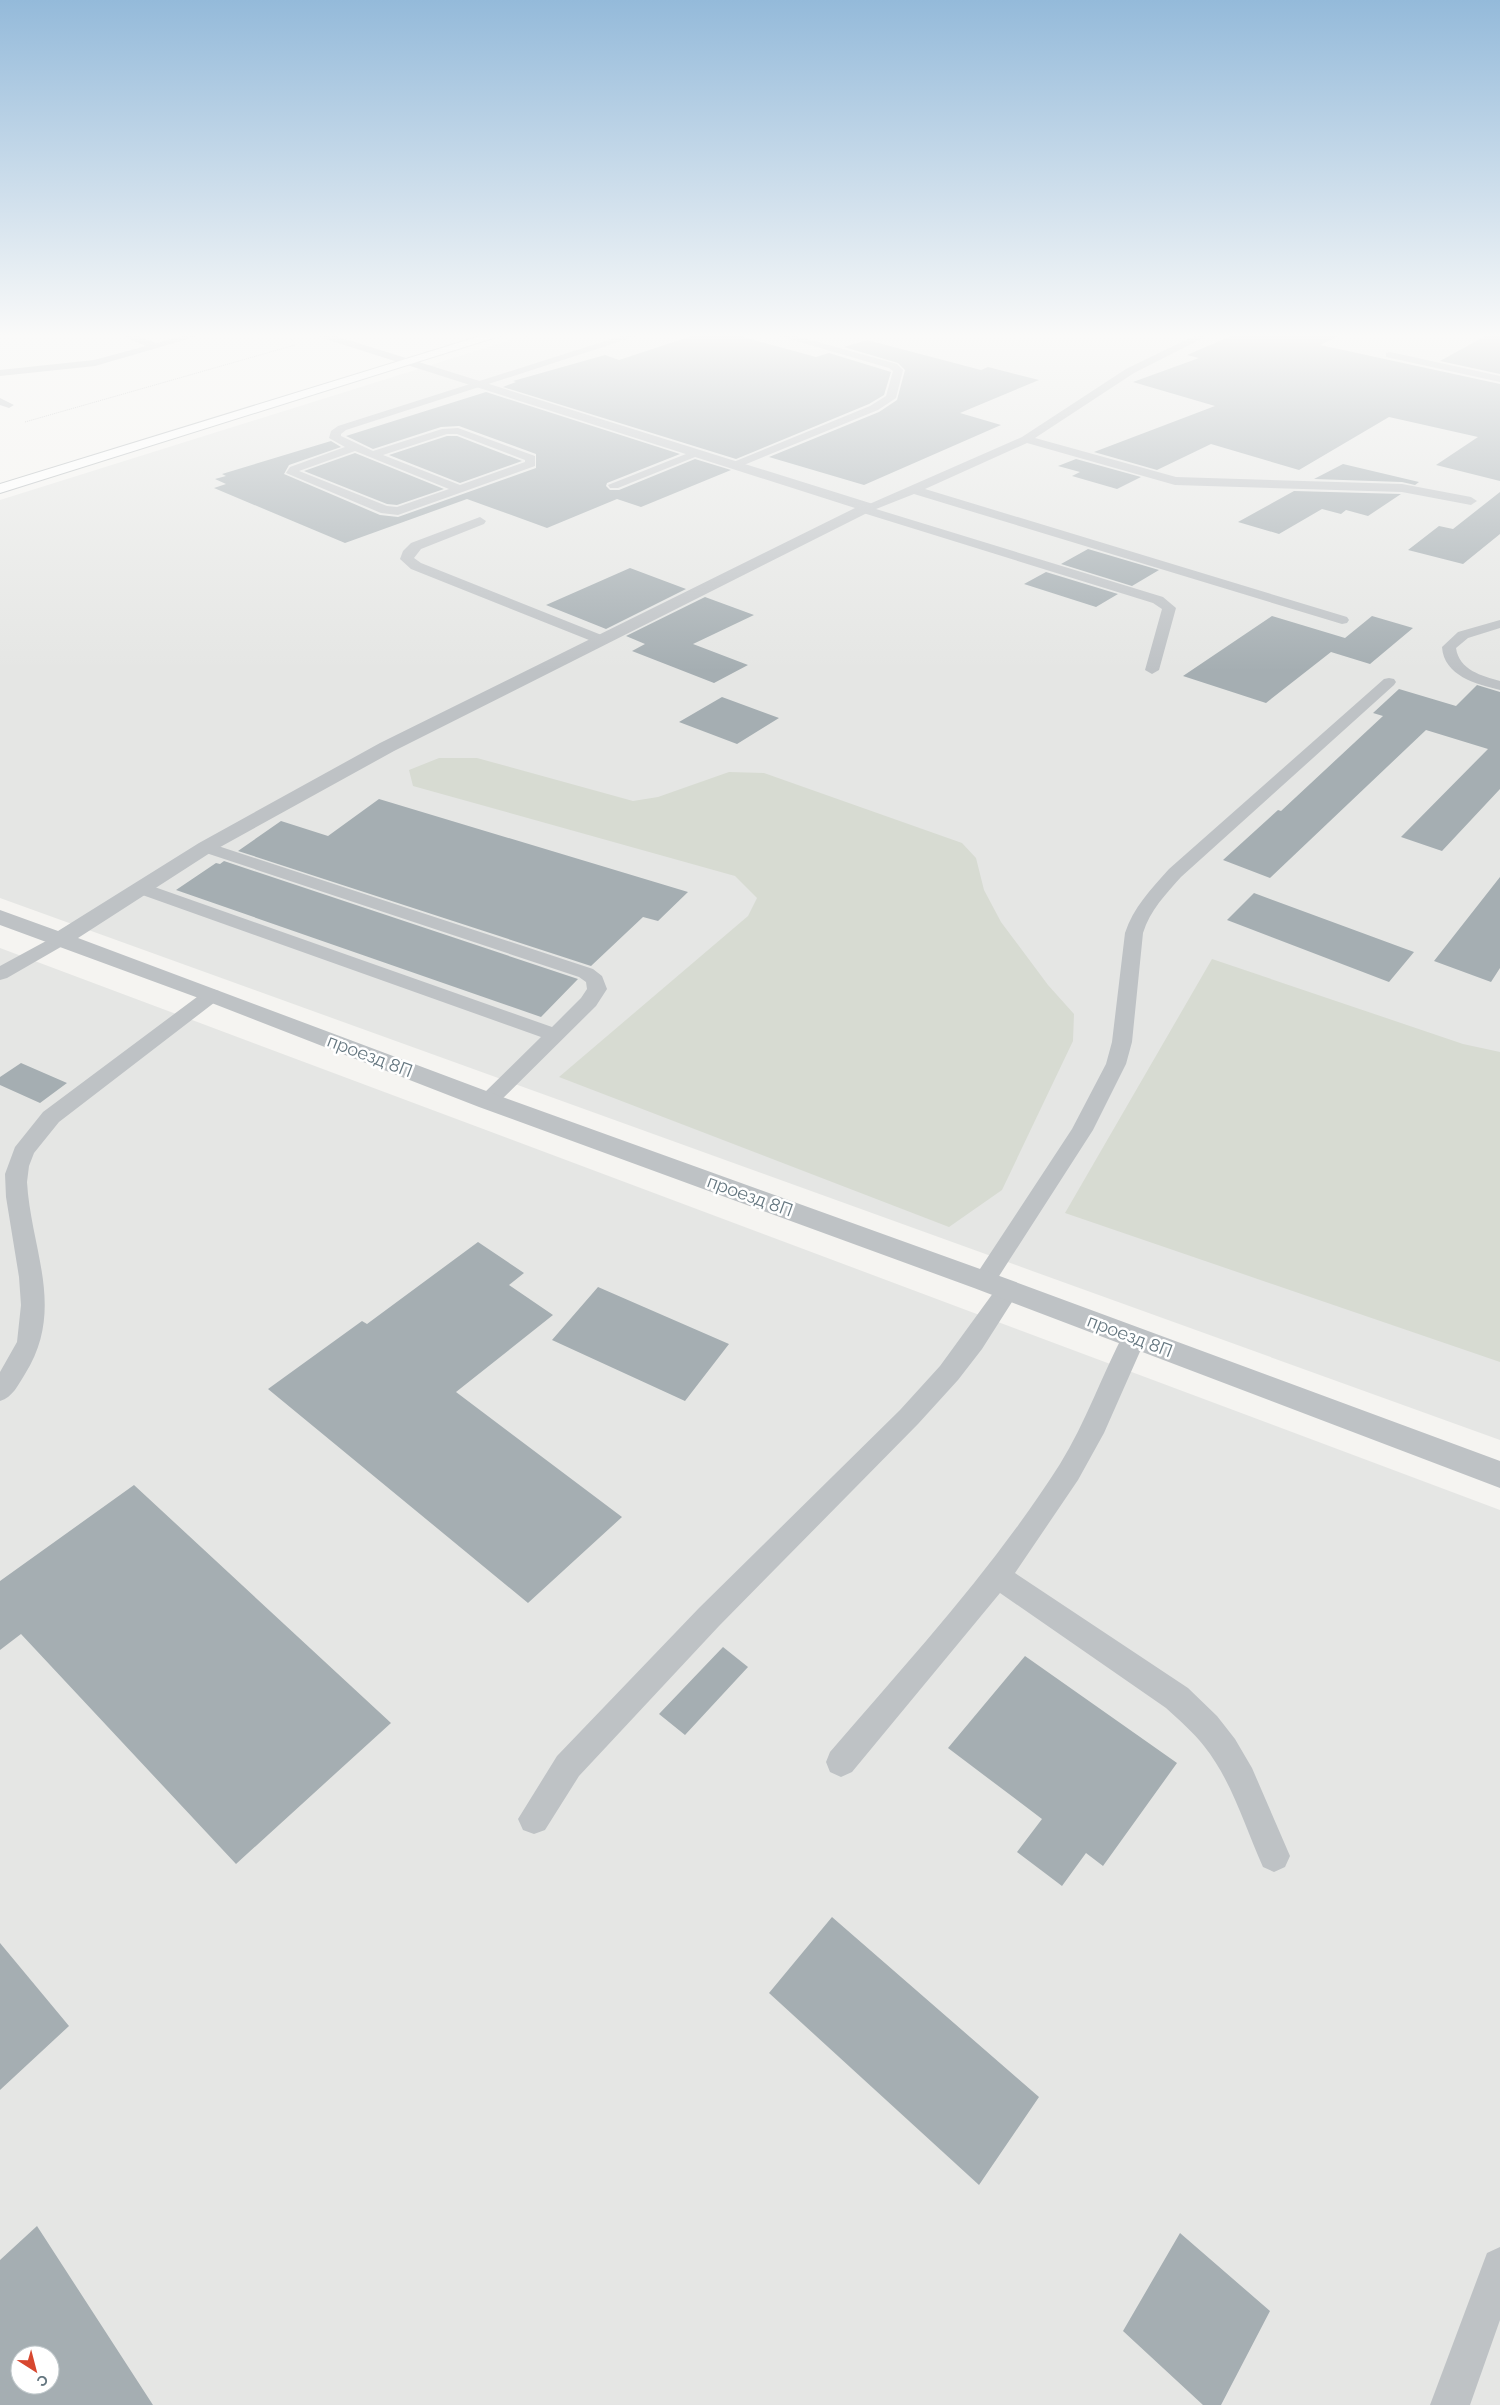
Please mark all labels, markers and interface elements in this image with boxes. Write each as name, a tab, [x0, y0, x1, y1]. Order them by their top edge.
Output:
street label: проезд 8П	[325, 1030, 416, 1081]
street label: проезд 8П	[705, 1170, 796, 1221]
street label: проезд 8П	[1085, 1310, 1176, 1361]
north arrow	[10, 2345, 60, 2395]
text: С	[34, 2371, 51, 2390]

